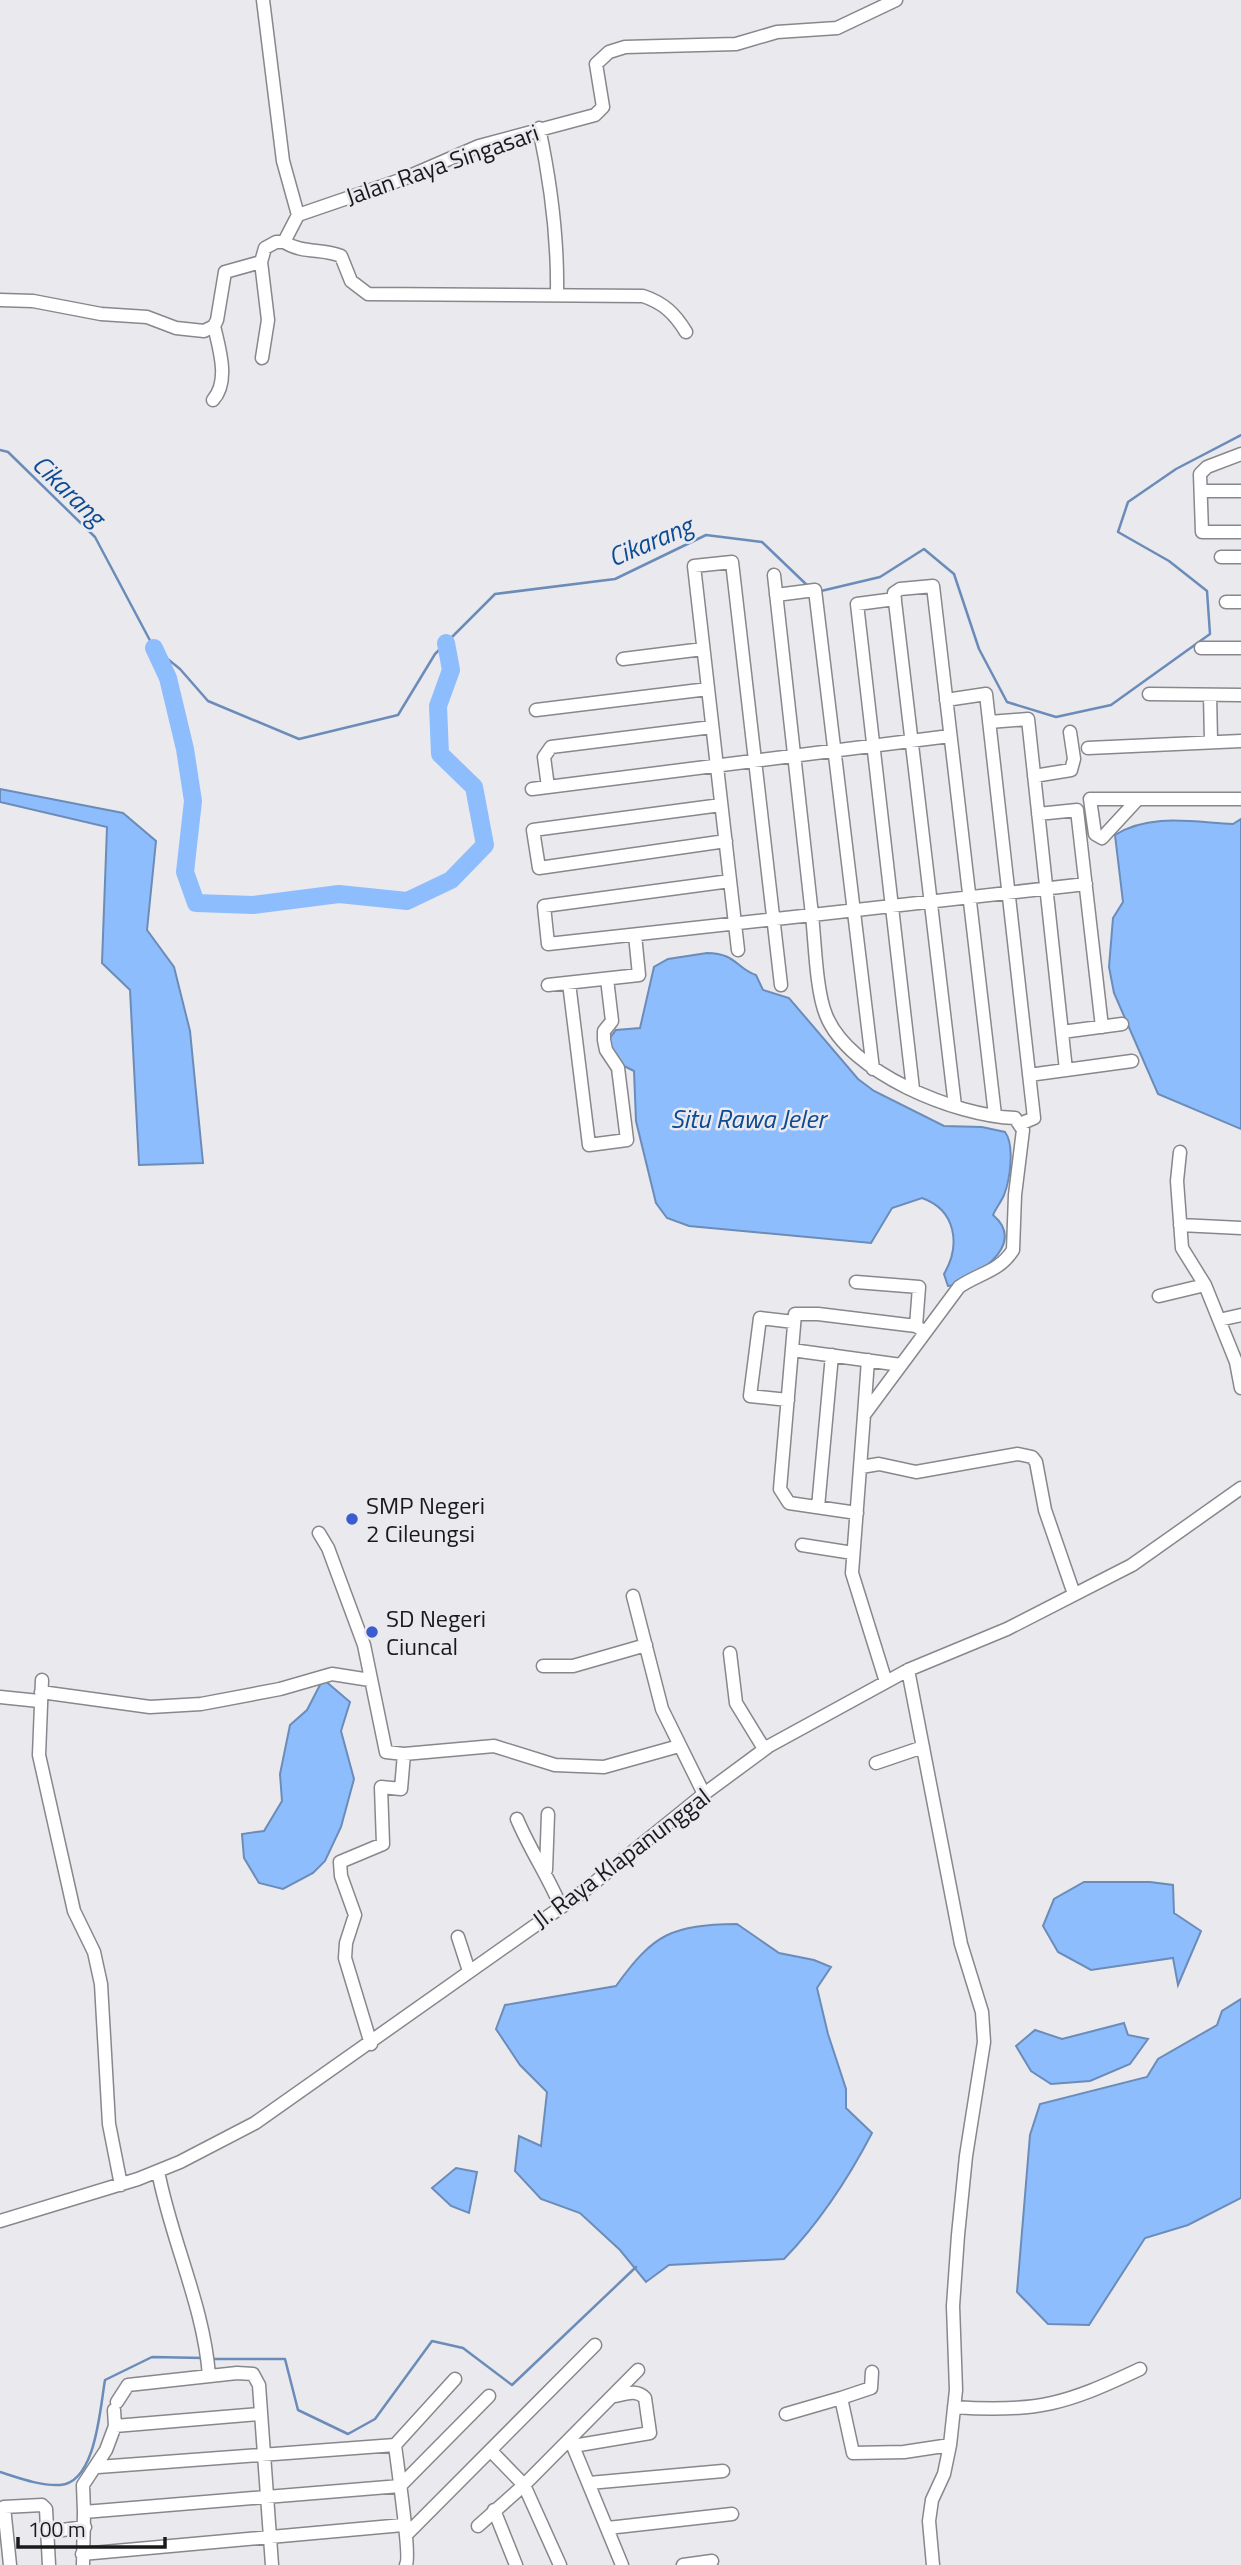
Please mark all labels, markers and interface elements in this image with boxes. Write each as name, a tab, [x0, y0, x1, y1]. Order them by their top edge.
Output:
street label: Jalan Raya Singasari	[340, 114, 544, 214]
water label: Cikarang	[24, 445, 116, 537]
water label: Cikarang	[602, 505, 701, 576]
water label: Situ Rawa Jeler	[671, 1099, 828, 1138]
place label: SMP Negeri 2 Cileungsi	[366, 1487, 485, 1551]
marker: SMP Negeri 2 Cileungsi	[344, 1511, 360, 1527]
place label: SD Negeri Ciuncal	[386, 1600, 486, 1664]
marker: SD Negeri Ciuncal	[364, 1624, 380, 1640]
street label: Jl. Raya Klapanunggal	[524, 1779, 718, 1937]
scale bar	[18, 2506, 164, 2550]
text: 100 m	[28, 2513, 85, 2545]

